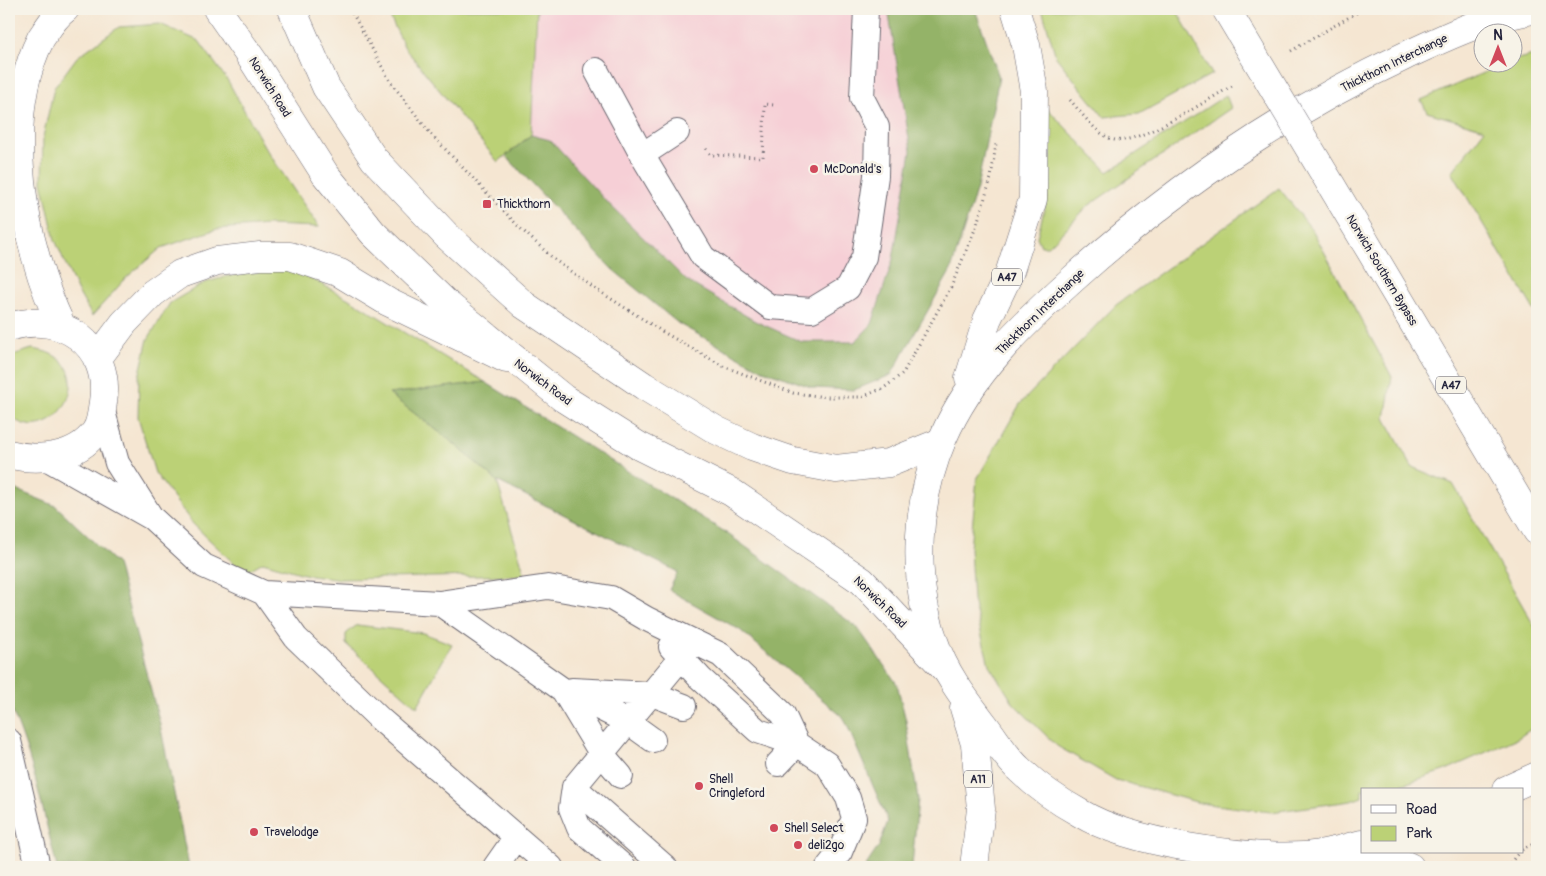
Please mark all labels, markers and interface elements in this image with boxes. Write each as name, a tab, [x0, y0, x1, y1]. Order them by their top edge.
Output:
north arrow	[1474, 22, 1524, 72]
text: N	[1493, 27, 1503, 44]
street label: Thickthorn Interchange	[1338, 31, 1450, 96]
street label: Norwich Road	[245, 54, 294, 120]
place label: McDonald's	[824, 162, 882, 177]
marker: McDonald's	[808, 163, 820, 175]
place label: Thickthorn	[497, 197, 551, 212]
marker: Thickthorn	[481, 198, 493, 210]
street label: Norwich Southern Bypass	[1342, 212, 1421, 329]
street label: Thickthorn Interchange	[993, 266, 1088, 358]
road number: A47	[992, 268, 1022, 286]
street label: Norwich Road	[511, 356, 575, 409]
road number: A47	[1436, 376, 1466, 394]
street label: Norwich Road	[850, 573, 909, 632]
road number: A11	[964, 771, 992, 788]
place label: Shell Cringleford	[709, 772, 765, 801]
marker: Shell Cringleford	[693, 780, 705, 792]
legend	[1361, 788, 1524, 854]
text: Road	[1406, 800, 1437, 819]
place label: Shell Select	[784, 821, 844, 836]
marker: Shell Select	[768, 822, 780, 834]
text: Park	[1406, 824, 1433, 843]
place label: Travelodge	[264, 825, 319, 840]
marker: Travelodge	[248, 826, 260, 838]
place label: deli2go	[808, 838, 845, 853]
marker: deli2go	[792, 839, 804, 851]

